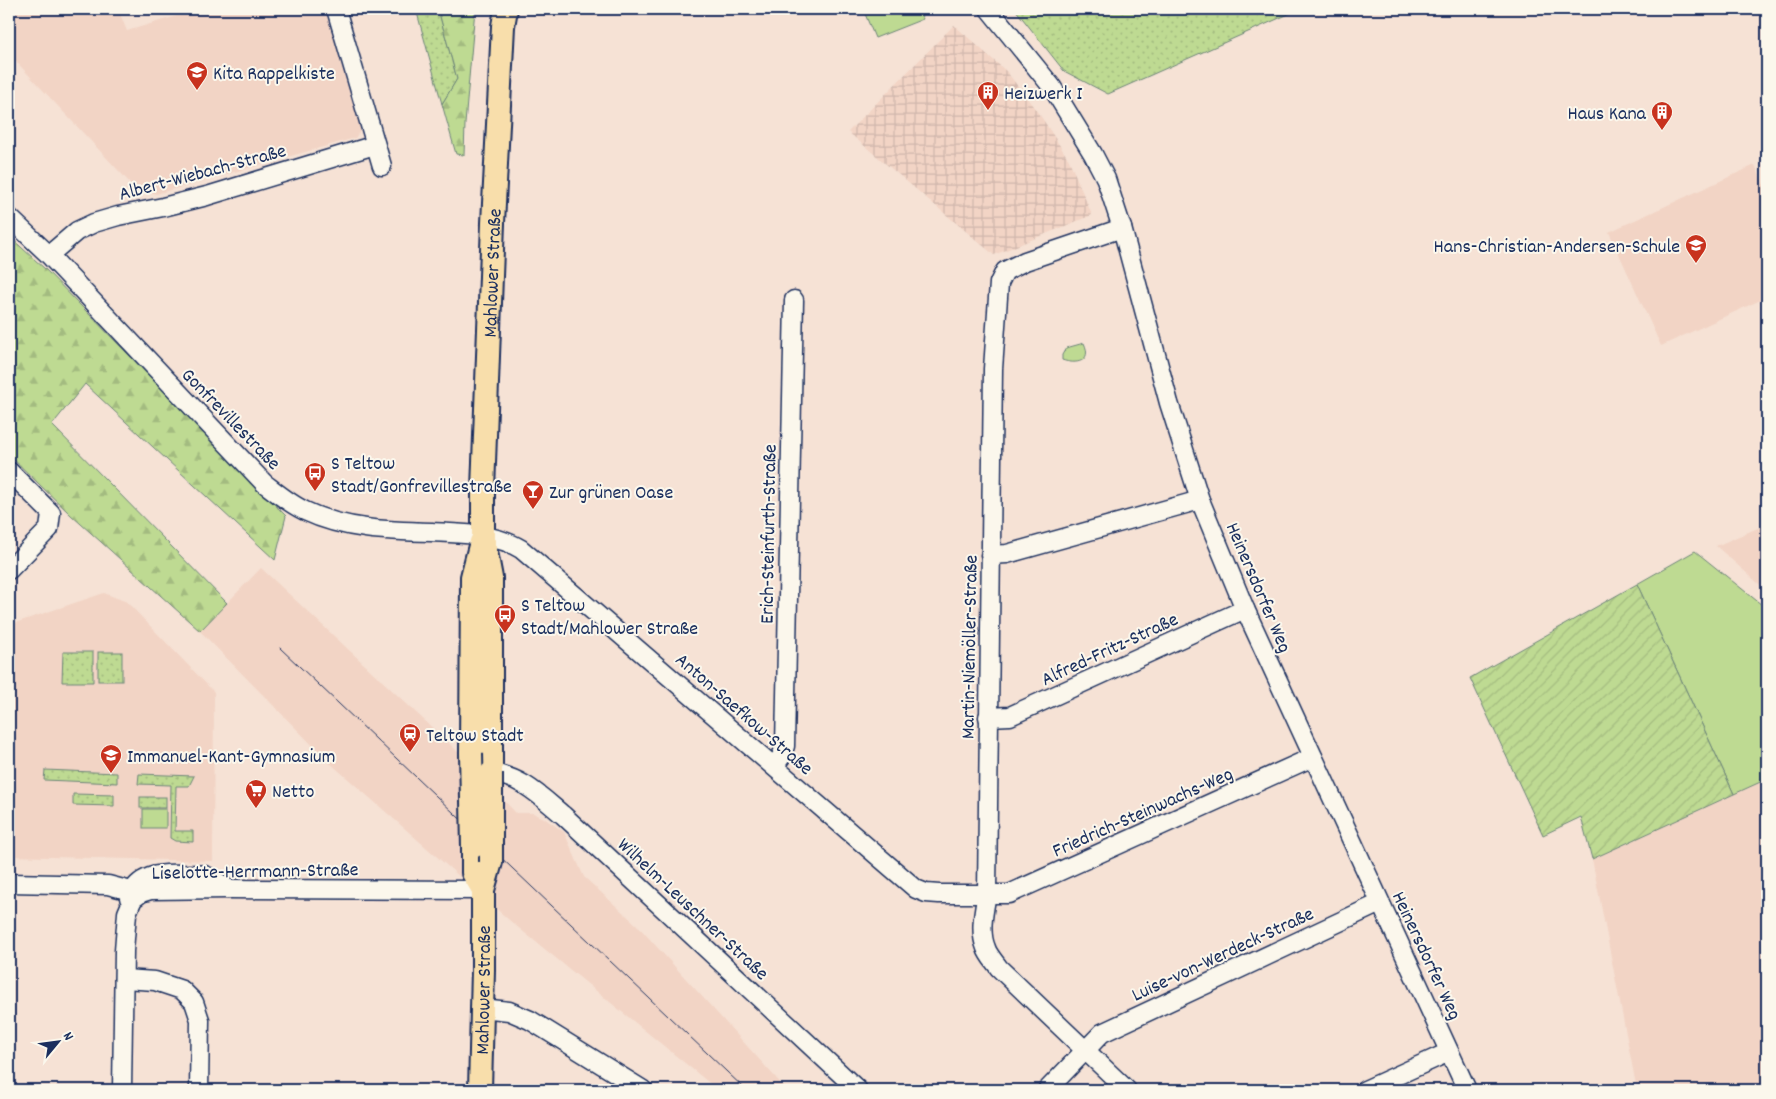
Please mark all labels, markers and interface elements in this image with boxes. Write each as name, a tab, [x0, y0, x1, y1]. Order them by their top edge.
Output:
school or university icon: Kita Rappelkiste	[185, 60, 209, 91]
place label: Kita Rappelkiste	[213, 61, 335, 89]
building icon: Heizwerk I	[976, 80, 1000, 111]
place label: Heizwerk I	[1004, 81, 1082, 109]
building icon: Haus Kana	[1650, 100, 1674, 131]
place label: Haus Kana	[1568, 101, 1647, 129]
street label: Albert-Wiebach-Straße	[116, 138, 290, 210]
street label: Mahlower Straße	[478, 208, 511, 338]
school or university icon: Hans-Christian-Andersen-Schule	[1684, 233, 1708, 264]
place label: Hans-Christian-Andersen-Schule	[1434, 234, 1680, 262]
street label: Gonfrevillestraße	[174, 363, 286, 478]
street label: Erich-Steinfurth-Straße	[754, 444, 786, 624]
place label: S Teltow Stadt/Gonfrevillestraße	[331, 451, 512, 502]
bus stop icon: S Teltow Stadt/Gonfrevillestraße	[303, 461, 327, 492]
bar icon: Zur grünen Oase	[521, 479, 545, 510]
place label: Zur grünen Oase	[549, 480, 673, 508]
street label: Heinersdorfer Weg	[1217, 519, 1297, 658]
street label: Martin-Niemöller-Straße	[955, 554, 987, 740]
place label: S Teltow Stadt/Mahlower Straße	[521, 593, 698, 644]
bus stop icon: S Teltow Stadt/Mahlower Straße	[493, 603, 517, 634]
street label: Alfred-Fritz-Straße	[1037, 607, 1184, 695]
street label: Anton-Saefkow-Straße	[668, 647, 818, 783]
station icon: Teltow Stadt	[398, 722, 422, 753]
place label: Teltow Stadt	[426, 723, 524, 751]
school or university icon: Immanuel-Kant-Gymnasium	[99, 743, 123, 774]
place label: Immanuel-Kant-Gymnasium	[127, 744, 335, 772]
street label: Friedrich-Steinwachs-Weg	[1048, 761, 1238, 866]
supermarket icon: Netto	[244, 778, 268, 809]
place label: Netto	[272, 779, 314, 807]
street label: Wilhelm-Leuschner-Straße	[610, 832, 774, 988]
street label: Liselotte-Herrmann-Straße	[151, 857, 359, 889]
street label: Heinersdorfer Weg	[1383, 887, 1467, 1025]
street label: Luise-von-Werdeck-Straße	[1128, 901, 1319, 1010]
street label: Mahlower Straße	[470, 925, 500, 1055]
north arrow	[32, 1016, 82, 1066]
text: N	[57, 1029, 78, 1045]

